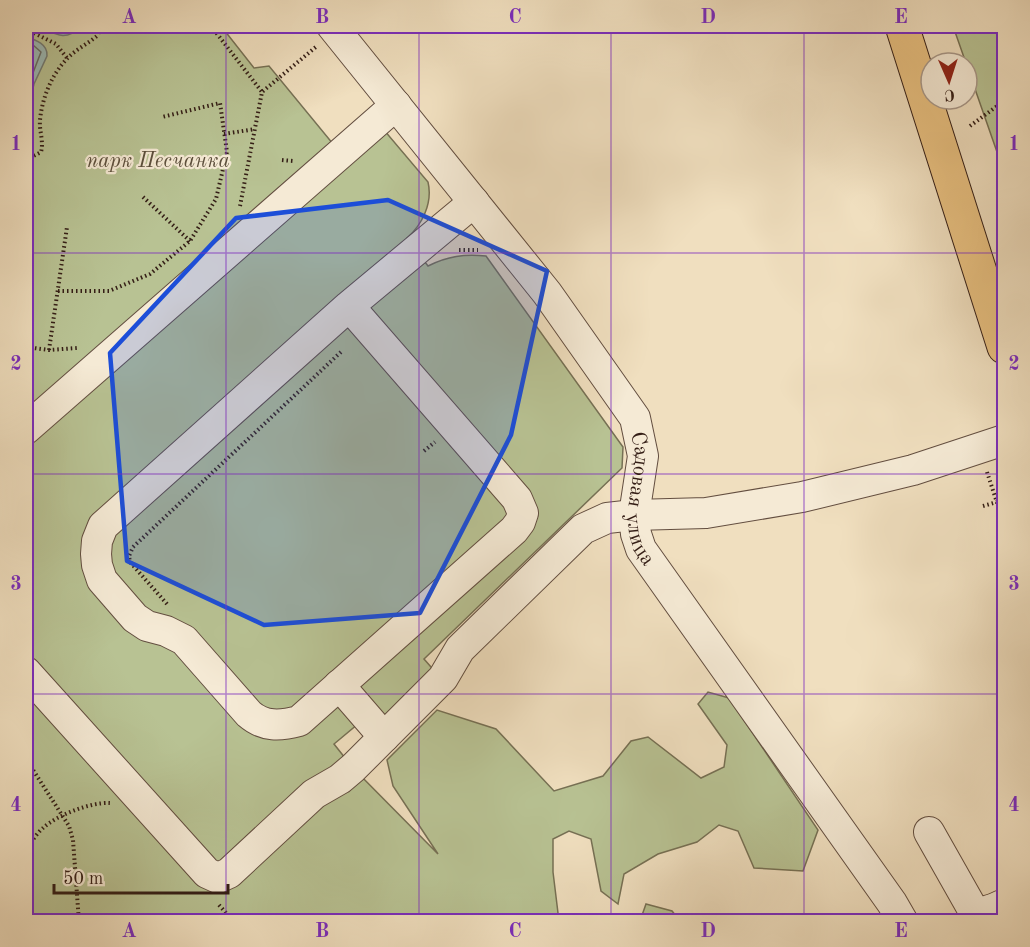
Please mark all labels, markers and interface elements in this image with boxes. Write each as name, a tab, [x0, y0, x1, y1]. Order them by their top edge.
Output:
text: A	[121, 8, 137, 28]
text: B	[315, 8, 329, 28]
text: C	[508, 8, 522, 28]
text: D	[700, 8, 716, 28]
text: E	[894, 8, 908, 28]
north arrow	[919, 51, 979, 111]
text: С	[944, 86, 955, 102]
text: 1	[10, 135, 22, 155]
text: 1	[1008, 135, 1020, 155]
park label: парк Песчанка	[86, 151, 230, 172]
text: 2	[10, 355, 22, 375]
text: 2	[1008, 355, 1020, 375]
street label: Садовая улица	[622, 430, 658, 570]
text: 3	[10, 575, 22, 595]
text: 3	[1008, 575, 1020, 595]
text: 4	[10, 796, 22, 816]
text: 4	[1008, 796, 1020, 816]
scale bar	[54, 857, 228, 895]
text: 50 m	[63, 870, 103, 888]
text: A	[121, 922, 137, 942]
text: B	[315, 922, 329, 942]
text: C	[508, 922, 522, 942]
text: D	[700, 922, 716, 942]
text: E	[894, 922, 908, 942]

